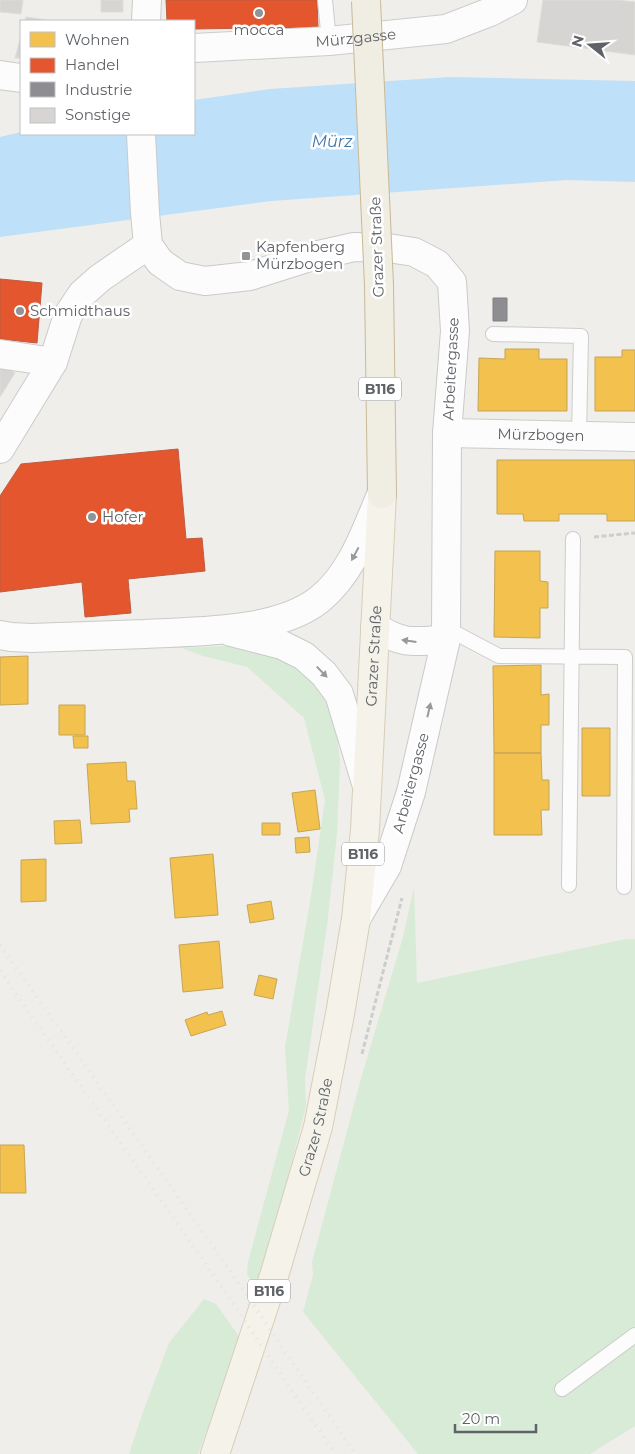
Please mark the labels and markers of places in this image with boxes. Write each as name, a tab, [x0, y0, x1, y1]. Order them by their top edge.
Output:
marker: mocca	[253, 7, 265, 19]
place label: mocca	[234, 20, 284, 39]
place label: Kapfenberg Mürzbogen	[256, 237, 345, 273]
marker: Kapfenberg Mürzbogen	[240, 250, 252, 262]
place label: Schmidthaus	[30, 301, 130, 320]
marker: Schmidthaus	[14, 305, 26, 317]
place label: Hofer	[102, 507, 144, 526]
marker: Hofer	[86, 511, 98, 523]

